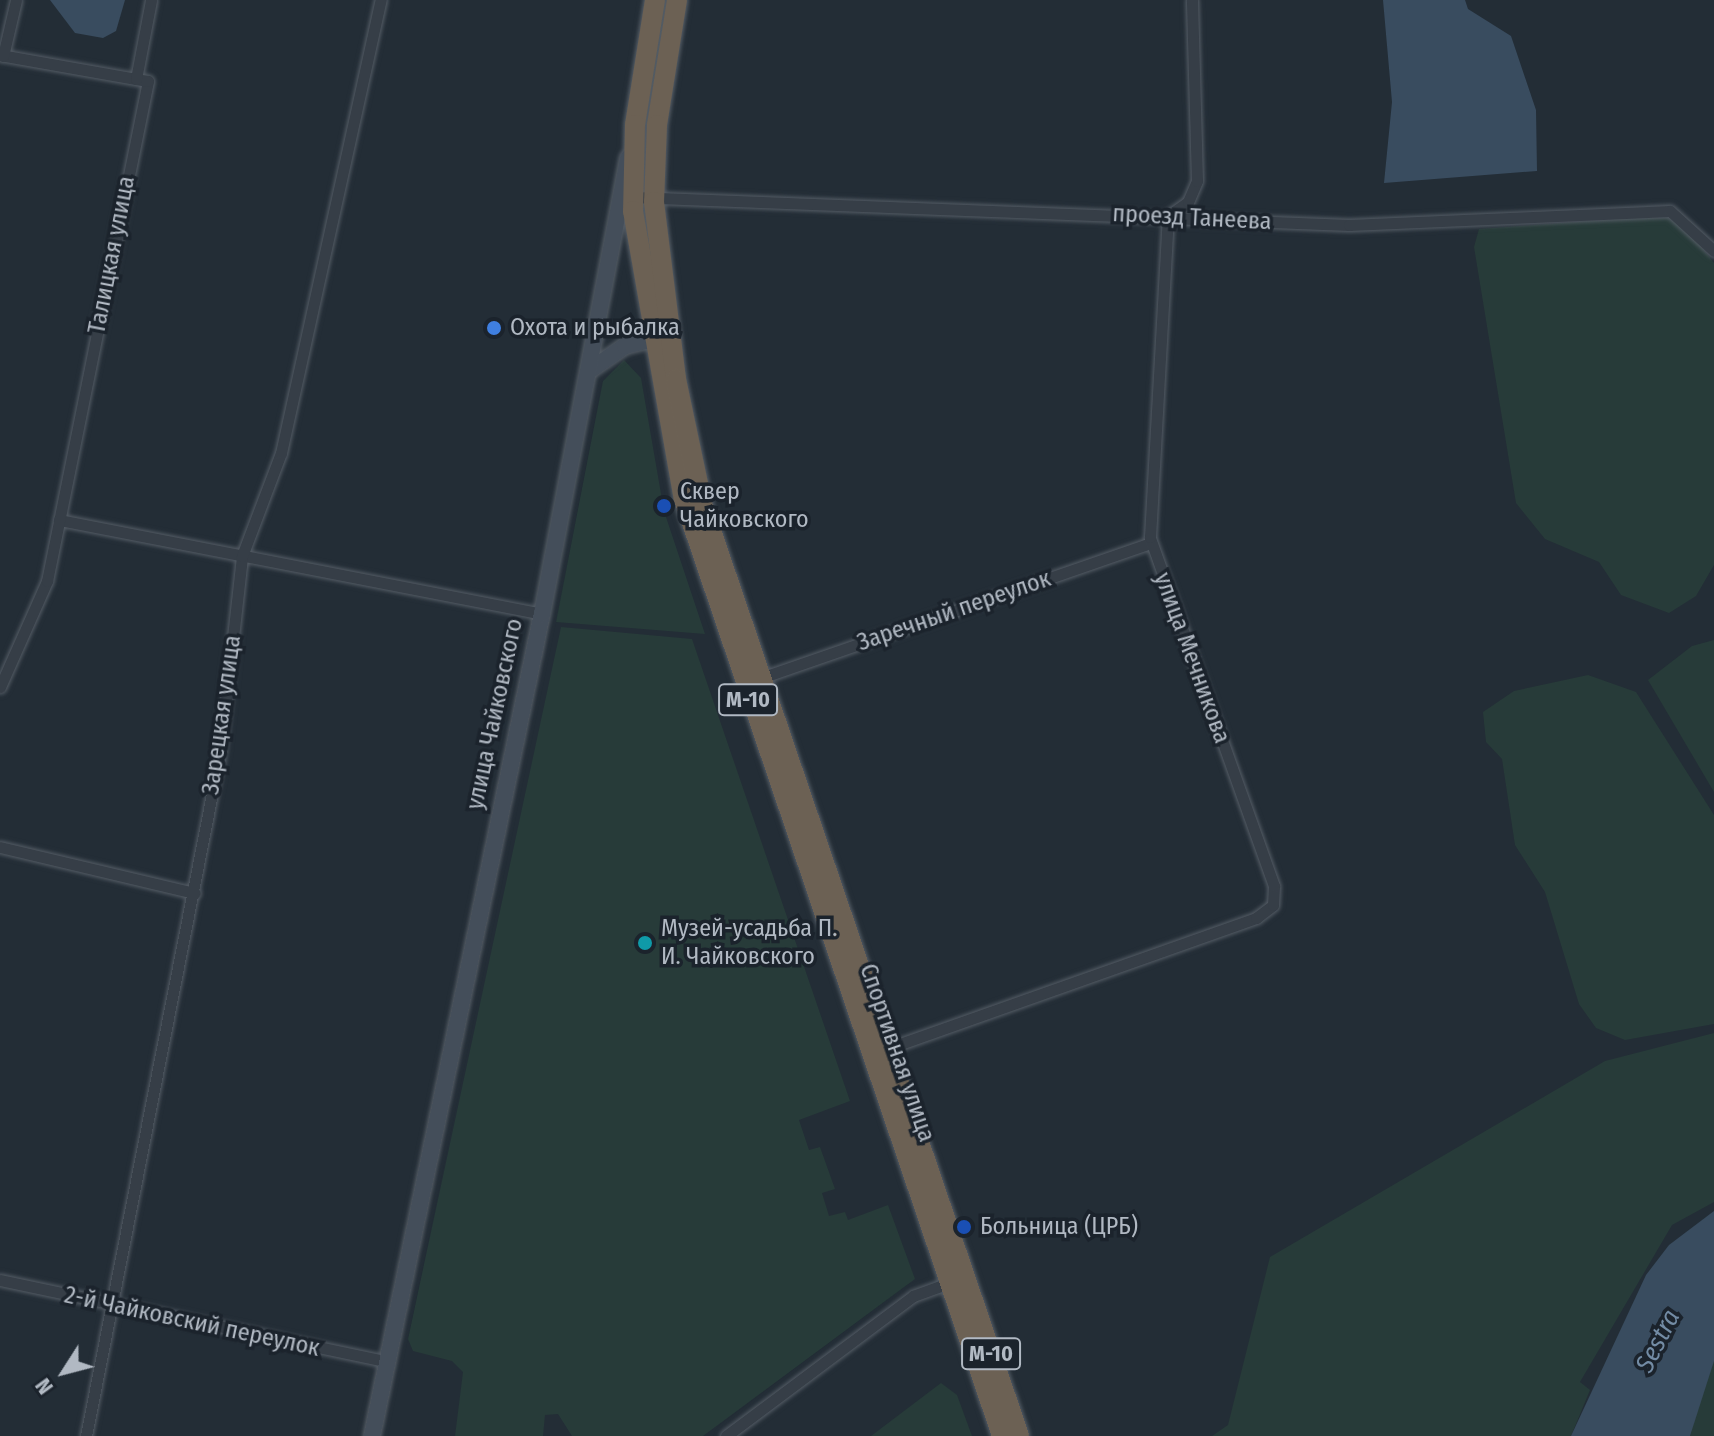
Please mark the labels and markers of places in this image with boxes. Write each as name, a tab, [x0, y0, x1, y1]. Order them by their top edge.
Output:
place label: Охота и рыбалка	[510, 314, 680, 342]
marker: Охота и рыбалка	[485, 319, 503, 337]
place label: Сквер Чайковского	[680, 478, 809, 534]
marker: Сквер Чайковского	[655, 497, 673, 515]
place label: Музей-усадьба П. И. Чайковского	[661, 915, 837, 971]
marker: Музей-усадьба П. И. Чайковского	[636, 934, 654, 952]
place label: Больница (ЦРБ)	[980, 1213, 1138, 1241]
marker: Больница (ЦРБ)	[955, 1218, 973, 1236]

